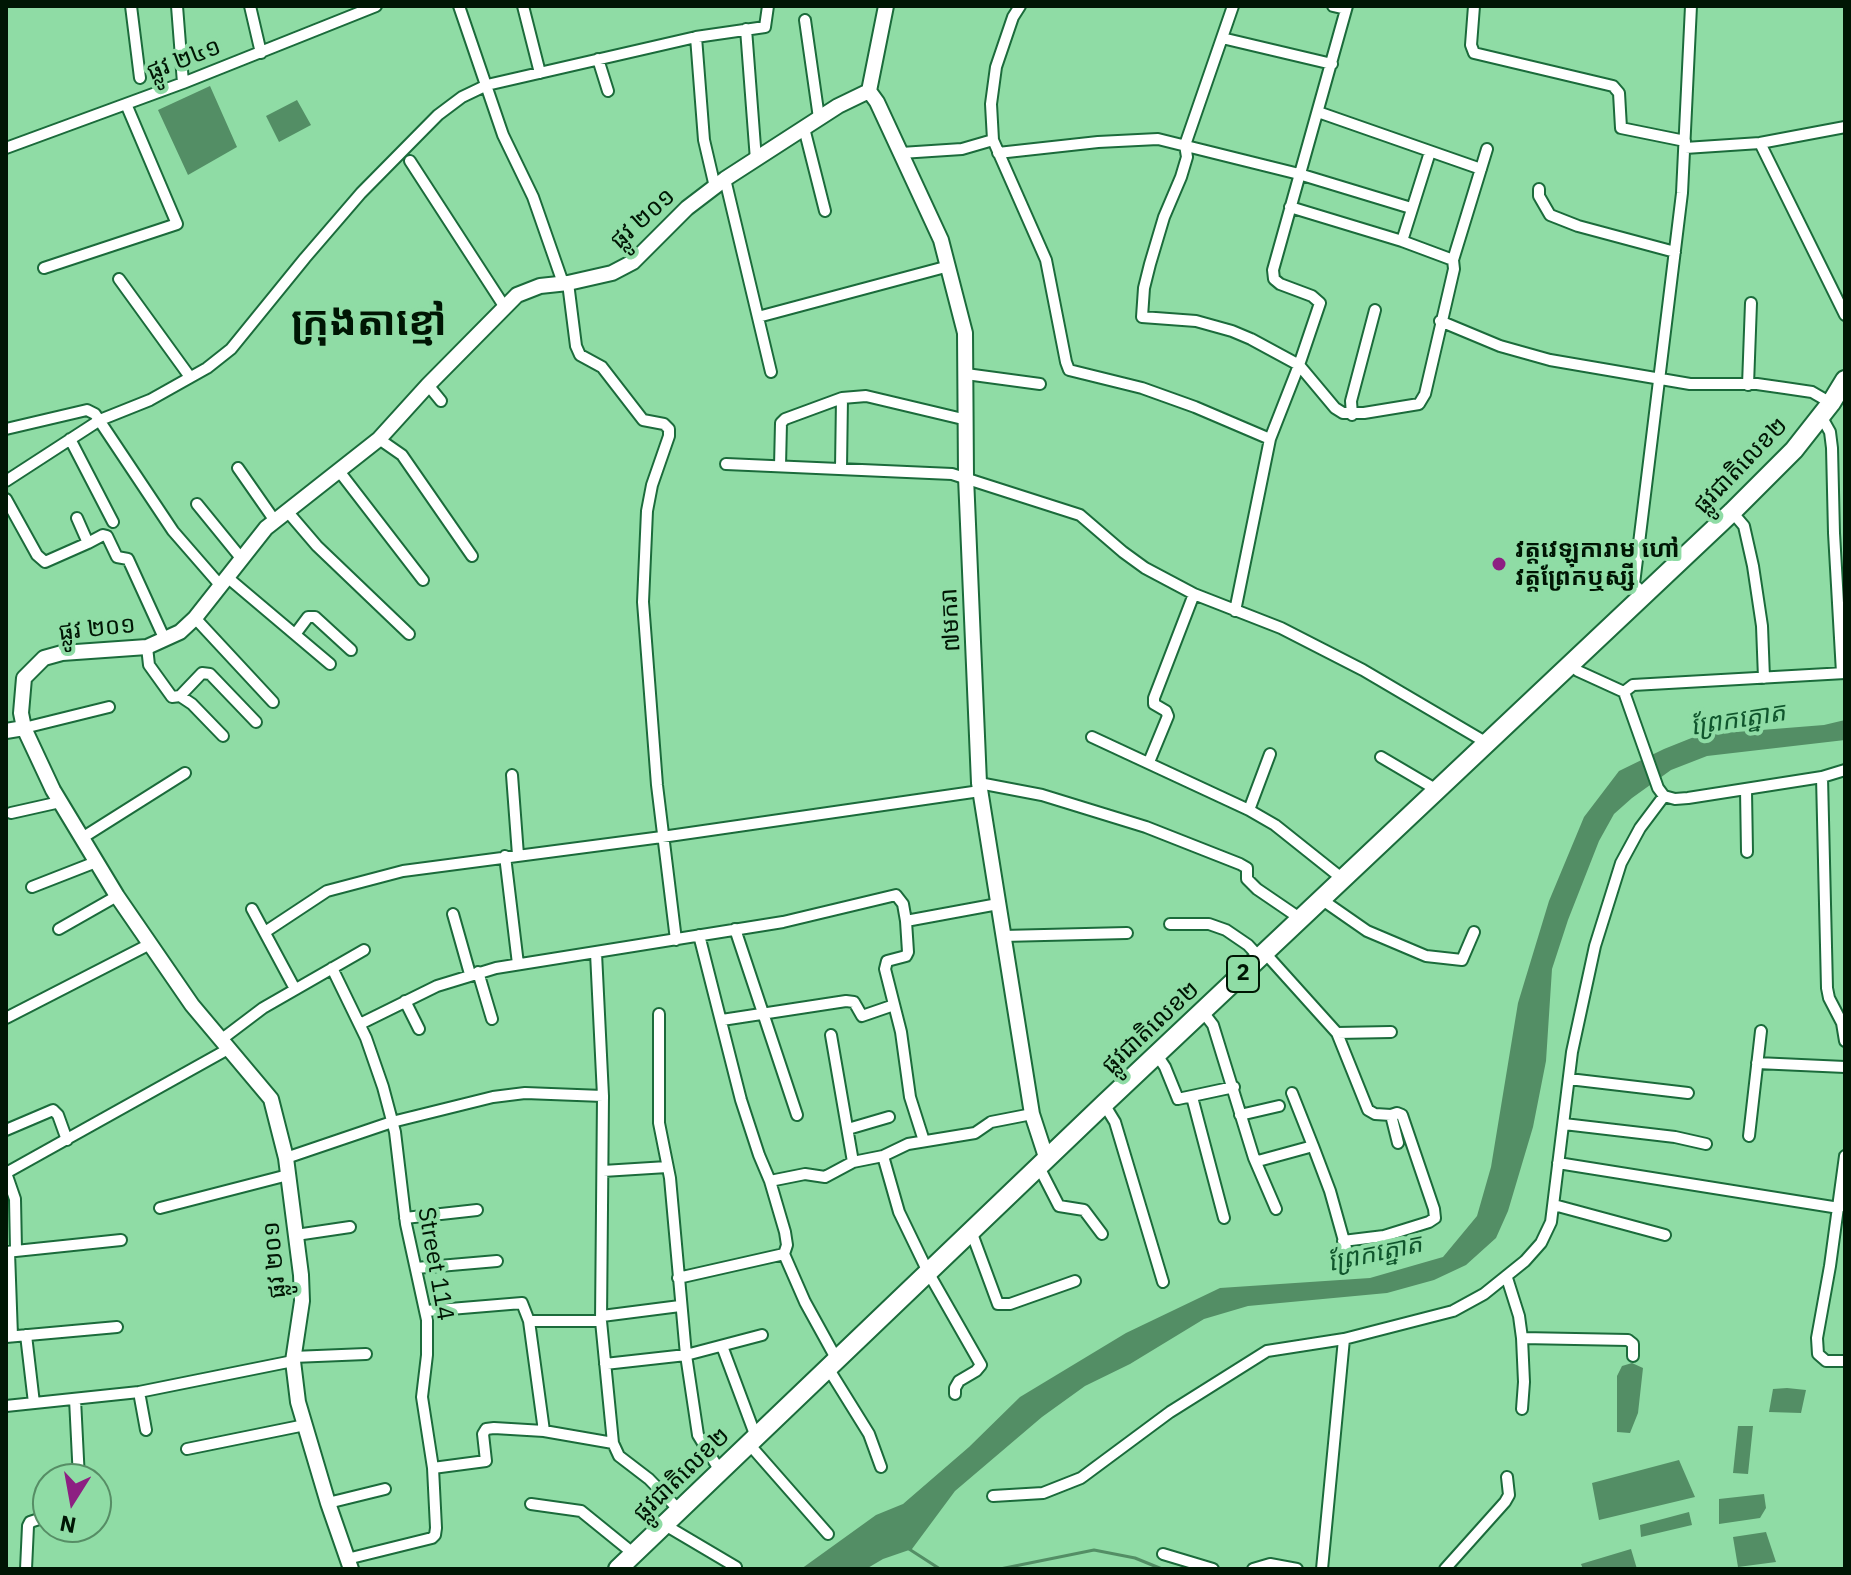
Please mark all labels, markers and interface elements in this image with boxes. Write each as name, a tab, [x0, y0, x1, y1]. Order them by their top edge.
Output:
street label: ផ្លូវ ២៤១	[143, 33, 225, 87]
street label: ផ្លូវ ២០១	[605, 182, 681, 256]
district label: ក្រុងតាខ្មៅ	[291, 299, 447, 347]
street label: ផ្លូវជាតិលេខ២	[1688, 412, 1794, 520]
place label: វត្តវេឡុការាម ហៅ វត្តព្រែកឬស្សី	[1515, 536, 1680, 592]
marker: វត្តវេឡុការាម ហៅ វត្តព្រែកឬស្សី	[1490, 555, 1508, 573]
street label: ៧មករា	[935, 587, 967, 653]
street label: ផ្លូវ ២០១	[57, 611, 137, 647]
water label: ព្រែកត្នោត	[1688, 697, 1788, 743]
road number: 2	[1227, 956, 1259, 992]
street label: ផ្លូវជាតិលេខ២	[1096, 976, 1206, 1080]
street label: Street 114	[411, 1205, 459, 1323]
street label: ផ្លូវ ២០១	[257, 1220, 293, 1300]
water label: ព្រែកត្នោត	[1325, 1229, 1425, 1279]
street label: ផ្លូវជាតិលេខ២	[628, 1422, 736, 1528]
north arrow	[32, 1463, 112, 1543]
text: N	[57, 1509, 78, 1541]

